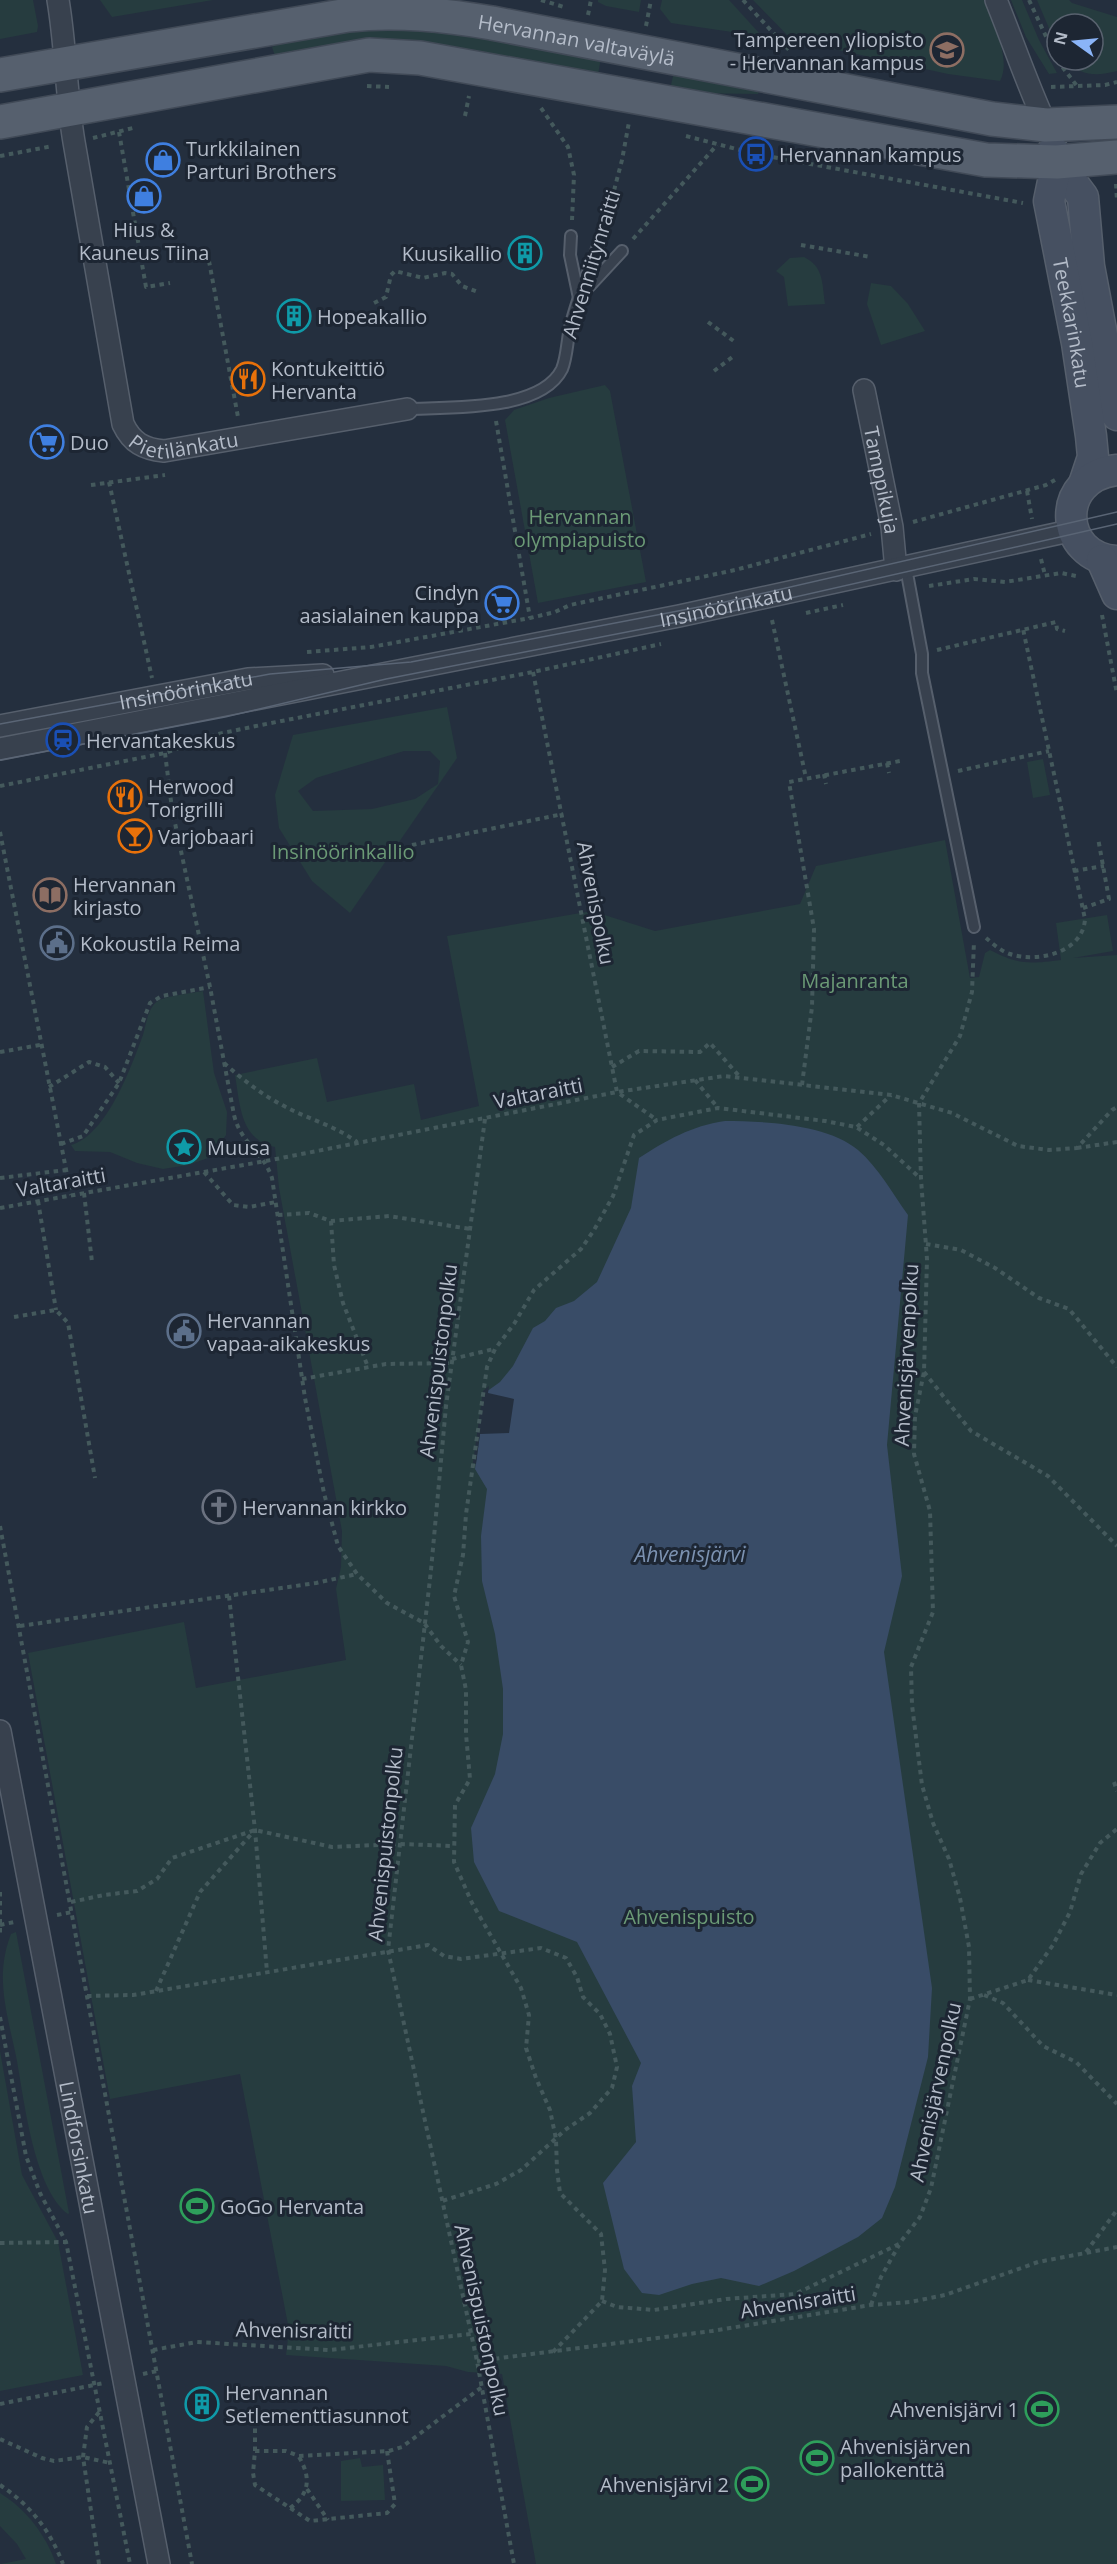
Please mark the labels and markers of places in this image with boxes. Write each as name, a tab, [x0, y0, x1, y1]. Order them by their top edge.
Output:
place label: Tampereen yliopisto - Hervannan kampus	[730, 26, 924, 76]
school or university icon: Tampereen yliopisto - Hervannan kampus	[929, 32, 965, 68]
place label: Turkkilainen Parturi Brothers	[186, 135, 337, 185]
bus stop icon: Hervannan kampus	[738, 136, 774, 172]
place label: Hervannan kampus	[779, 141, 962, 168]
shop icon: Turkkilainen Parturi Brothers	[145, 142, 181, 178]
shop icon: Hius & Kauneus Tiina	[126, 178, 162, 214]
place label: Hius & Kauneus Tiina	[79, 216, 209, 266]
building icon: Kuusikallio	[507, 235, 543, 271]
place label: Kuusikallio	[402, 240, 502, 267]
building icon: Hopeakallio	[276, 298, 312, 334]
place label: Hopeakallio	[317, 303, 427, 330]
place label: Kontukeittiö Hervanta	[271, 355, 385, 405]
restaurant icon: Kontukeittiö Hervanta	[230, 361, 266, 397]
supermarket icon: Duo	[29, 424, 65, 460]
place label: Duo	[70, 429, 109, 456]
place label: Cindyn aasialainen kauppa	[299, 579, 479, 629]
supermarket icon: Cindyn aasialainen kauppa	[484, 585, 520, 621]
station icon: Hervantakeskus	[45, 722, 81, 758]
place label: Hervantakeskus	[86, 727, 235, 754]
place label: Herwood Torigrilli	[148, 773, 234, 823]
restaurant icon: Herwood Torigrilli	[107, 779, 143, 815]
bar icon: Varjobaari	[117, 818, 153, 854]
place label: Varjobaari	[158, 823, 254, 850]
place label: Hervannan kirjasto	[73, 871, 176, 921]
library icon: Hervannan kirjasto	[32, 877, 68, 913]
public building icon: Kokoustila Reima	[39, 925, 75, 961]
place label: Kokoustila Reima	[80, 930, 240, 957]
place icon: Muusa	[166, 1129, 202, 1165]
place label: Muusa	[207, 1134, 270, 1161]
place label: Hervannan vapaa-aikakeskus	[207, 1307, 370, 1357]
public building icon: Hervannan vapaa-aikakeskus	[166, 1313, 202, 1349]
church icon: Hervannan kirkko	[201, 1489, 237, 1525]
place label: Hervannan kirkko	[242, 1494, 407, 1521]
sports icon: GoGo Hervanta	[179, 2188, 215, 2224]
place label: GoGo Hervanta	[220, 2193, 364, 2220]
place label: Hervannan Setlementtiasunnot	[225, 2379, 409, 2429]
building icon: Hervannan Setlementtiasunnot	[184, 2386, 220, 2422]
sports icon: Ahvenisjärvi 1	[1024, 2391, 1060, 2427]
place label: Ahvenisjärvi 1	[890, 2396, 1019, 2423]
place label: Ahvenisjärven pallokenttä	[840, 2433, 971, 2483]
sports icon: Ahvenisjärven pallokenttä	[799, 2440, 835, 2476]
sports icon: Ahvenisjärvi 2	[734, 2466, 770, 2502]
place label: Ahvenisjärvi 2	[600, 2471, 729, 2498]

